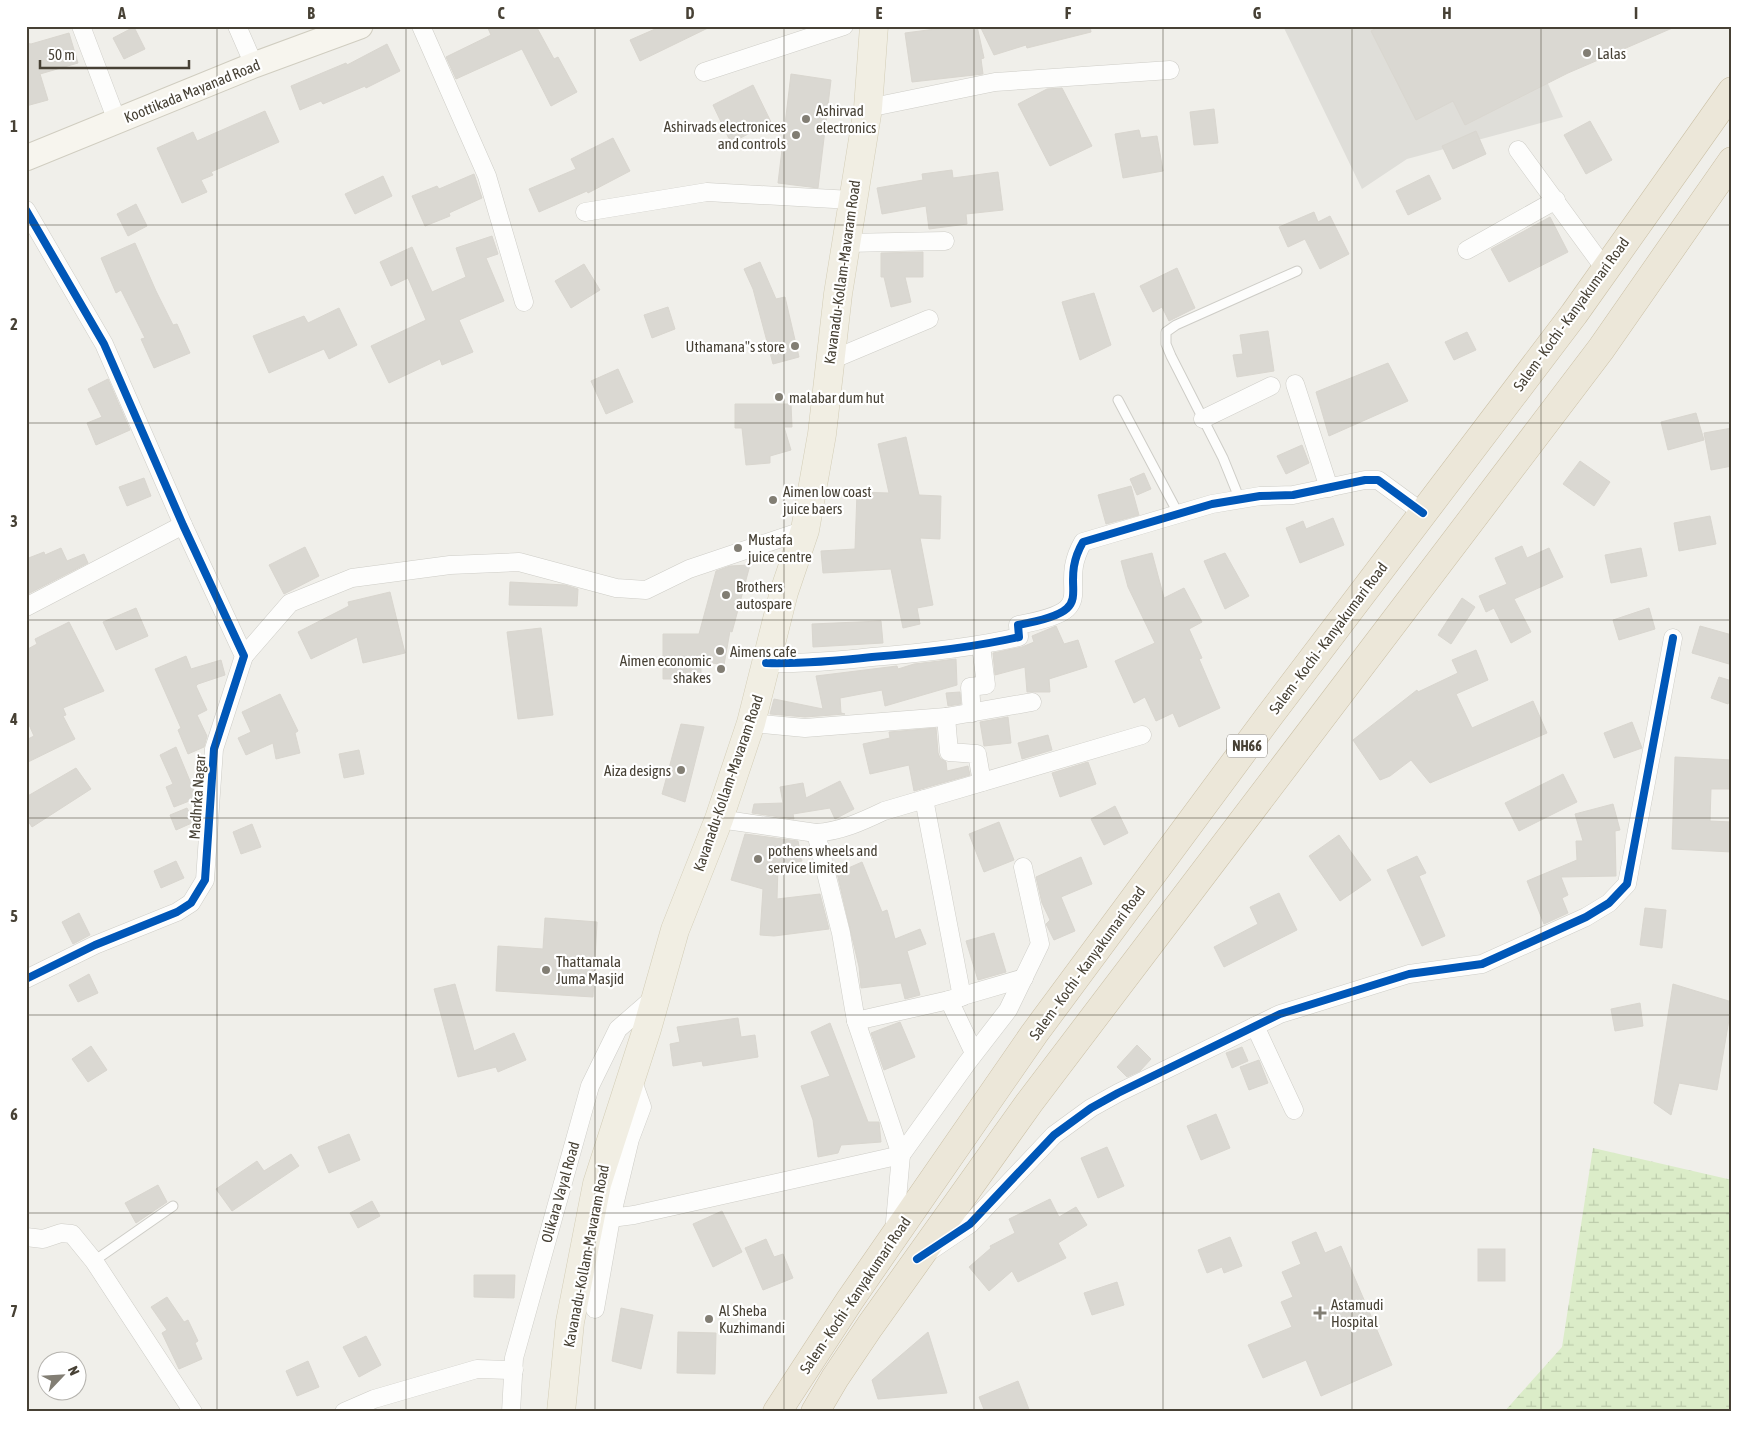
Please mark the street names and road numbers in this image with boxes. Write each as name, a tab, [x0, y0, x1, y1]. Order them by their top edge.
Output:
street label: Koottikada Mayanad Road	[122, 56, 262, 126]
street label: Kavanadu-Kollam-Mavaram Road	[821, 179, 863, 365]
street label: Salem - Kochi - Kanyakumari Road	[1510, 234, 1632, 394]
street label: Salem - Kochi - Kanyakumari Road	[1265, 559, 1391, 717]
street label: Kavanadu-Kollam-Mavaram Road	[690, 692, 766, 874]
road number: NH66	[1227, 734, 1267, 758]
street label: Madhrka Nagar	[186, 754, 208, 840]
street label: Salem - Kochi - Kanyakumari Road	[1026, 883, 1148, 1043]
street label: Olikara Vayal Road	[537, 1139, 583, 1245]
street label: Kavanadu-Kollam-Mavaram Road	[560, 1163, 612, 1349]
street label: Salem - Kochi - Kanyakumari Road	[796, 1213, 914, 1377]

